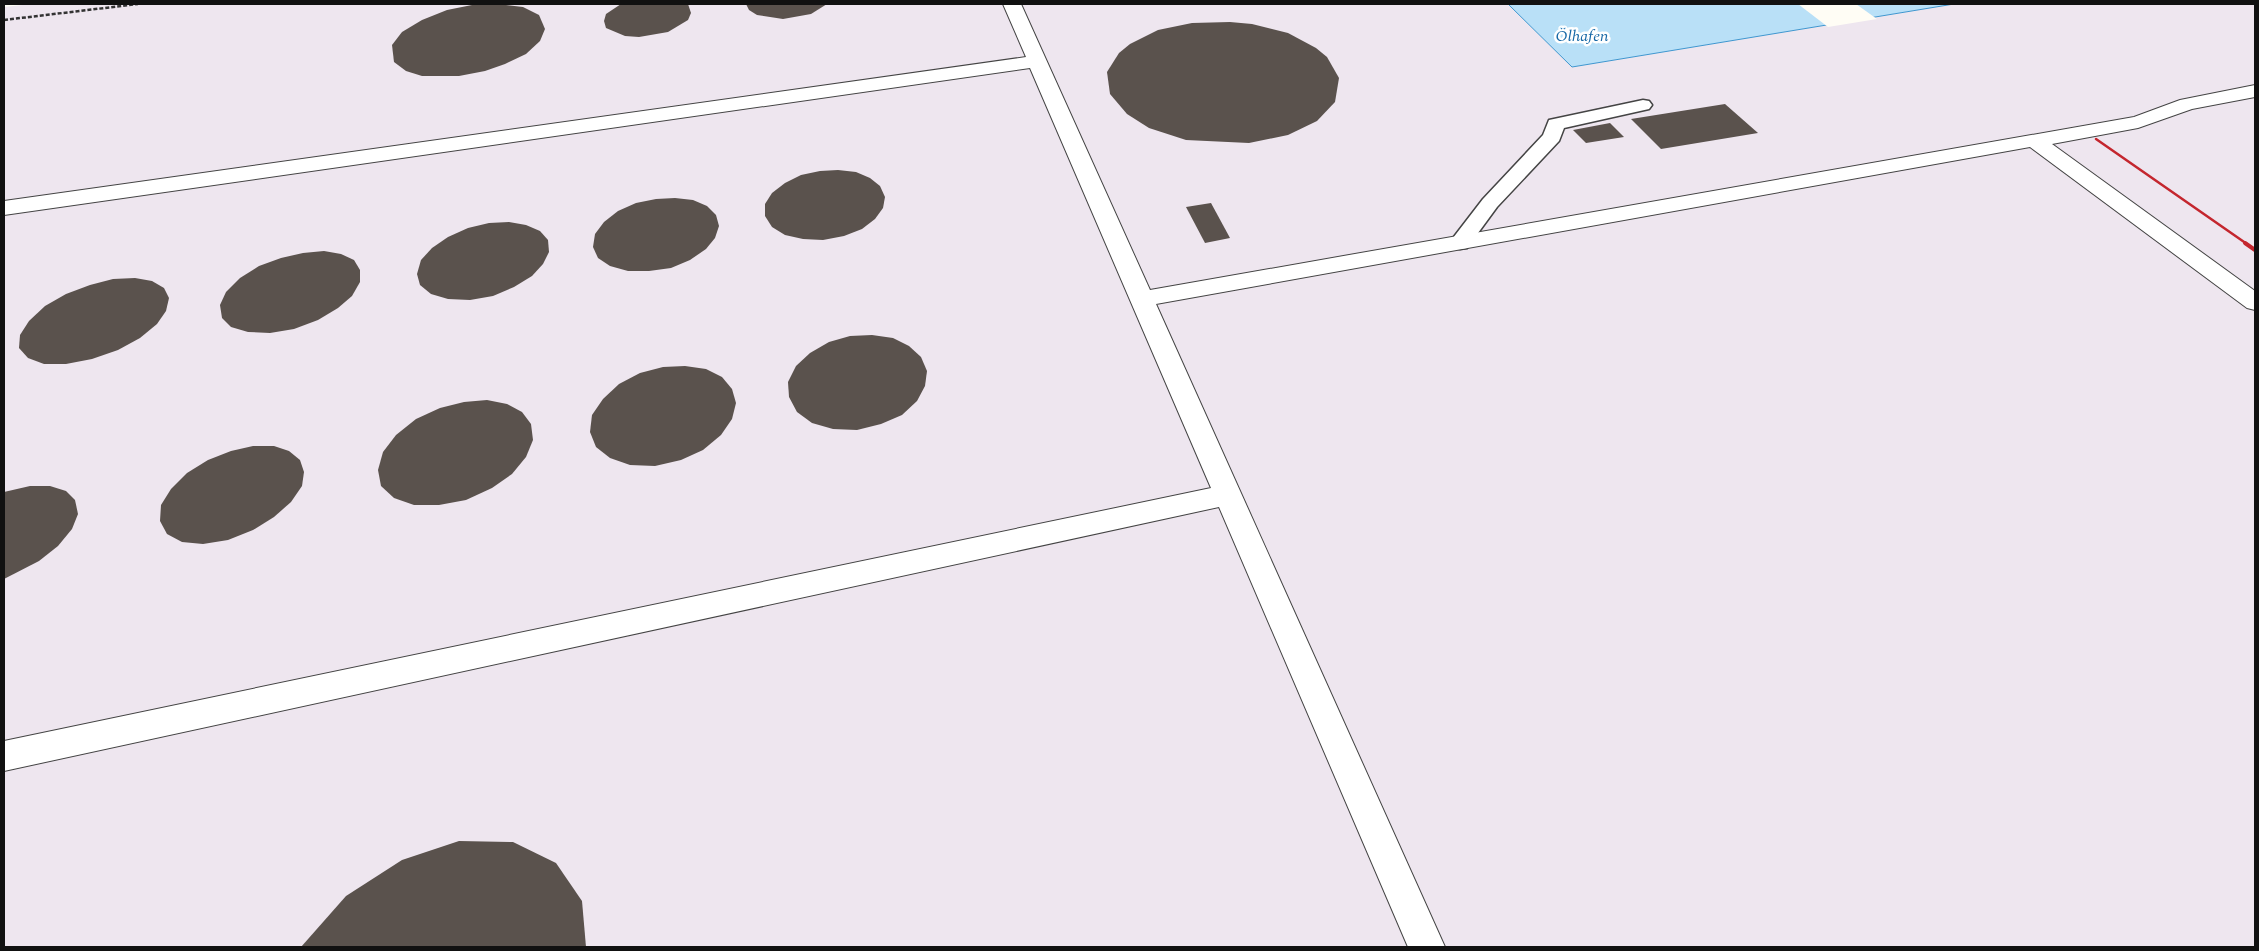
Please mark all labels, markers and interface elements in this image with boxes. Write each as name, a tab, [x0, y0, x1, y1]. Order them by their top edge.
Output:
water label: Ölhafen	[1556, 24, 1609, 48]

